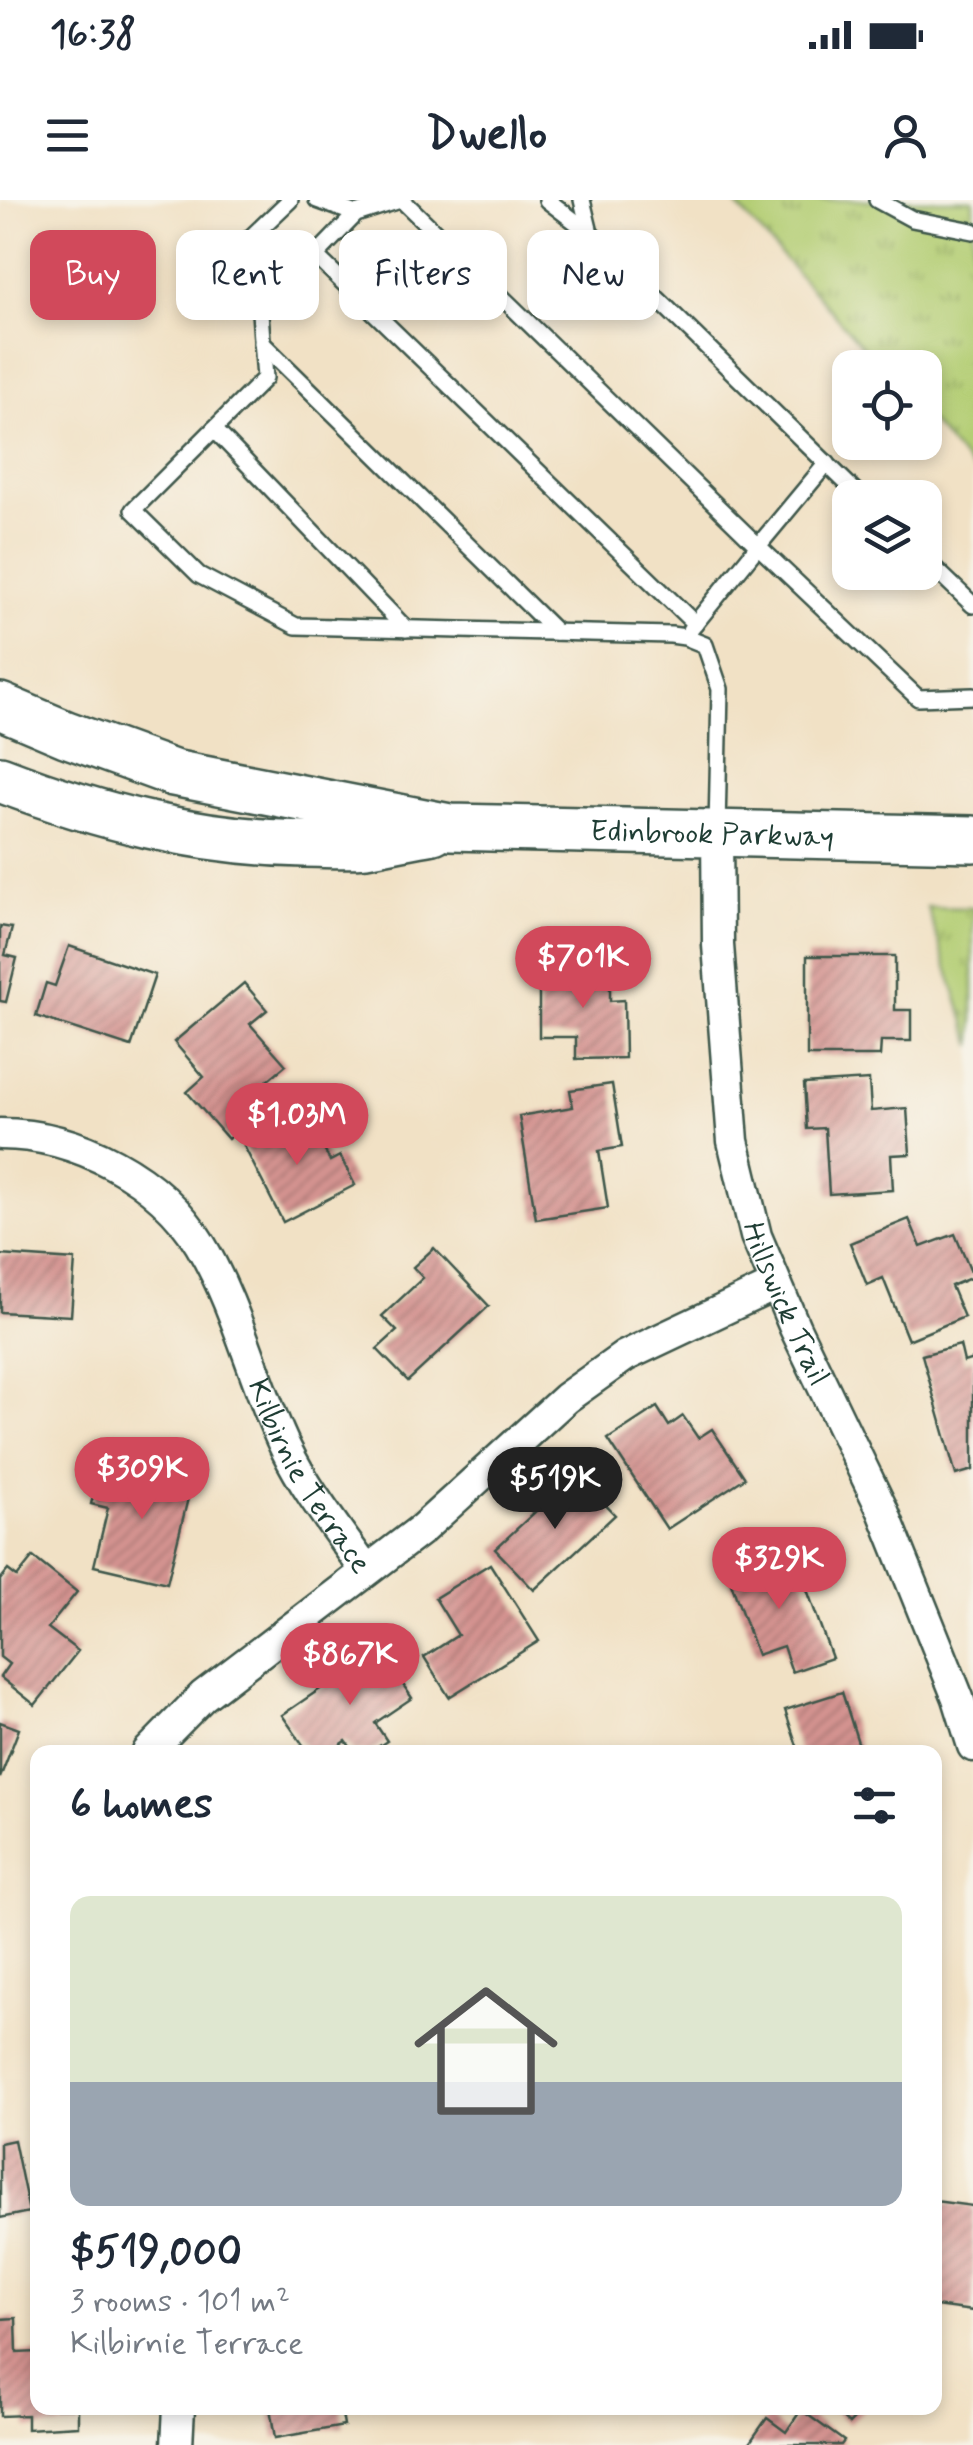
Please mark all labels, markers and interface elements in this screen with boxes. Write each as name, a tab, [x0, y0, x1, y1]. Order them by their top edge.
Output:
text: 16:38	[50, 11, 136, 60]
text: Dwello	[426, 106, 547, 165]
icon: menu	[40, 108, 95, 163]
icon: person	[878, 108, 933, 163]
chip: Buy	[30, 230, 156, 320]
chip: Rent	[176, 230, 319, 320]
chip: Filters	[339, 230, 507, 320]
chip: New	[527, 230, 659, 320]
map controls	[832, 350, 942, 590]
button: locate	[832, 350, 942, 460]
button: layers	[832, 480, 942, 590]
street label: Edinbrook Parkway	[590, 812, 834, 857]
pin: $701K	[513, 926, 653, 1011]
text: $701K	[537, 937, 629, 979]
pin: $1.03M	[216, 1083, 378, 1168]
text: $1.03M	[247, 1094, 347, 1136]
street label: Hillswick Trail	[732, 1218, 838, 1392]
street label: Kilbirnie Terrace	[238, 1374, 380, 1582]
pin: $309K	[72, 1437, 212, 1522]
pin: $519K	[485, 1447, 625, 1532]
text: $309K	[96, 1448, 188, 1490]
text: $519K	[509, 1458, 601, 1500]
pin: $329K	[709, 1527, 849, 1612]
text: $329K	[734, 1538, 824, 1580]
pin: $867K	[280, 1623, 420, 1708]
text: $867K	[302, 1634, 398, 1676]
text: 6 homes	[70, 1778, 213, 1833]
icon: filters	[847, 1778, 902, 1833]
icon: home	[396, 1961, 576, 2141]
text: $519,000	[70, 2226, 242, 2281]
text: 3 rooms · 101 m²	[70, 2281, 290, 2323]
text: Kilbirnie Terrace	[70, 2323, 304, 2365]

